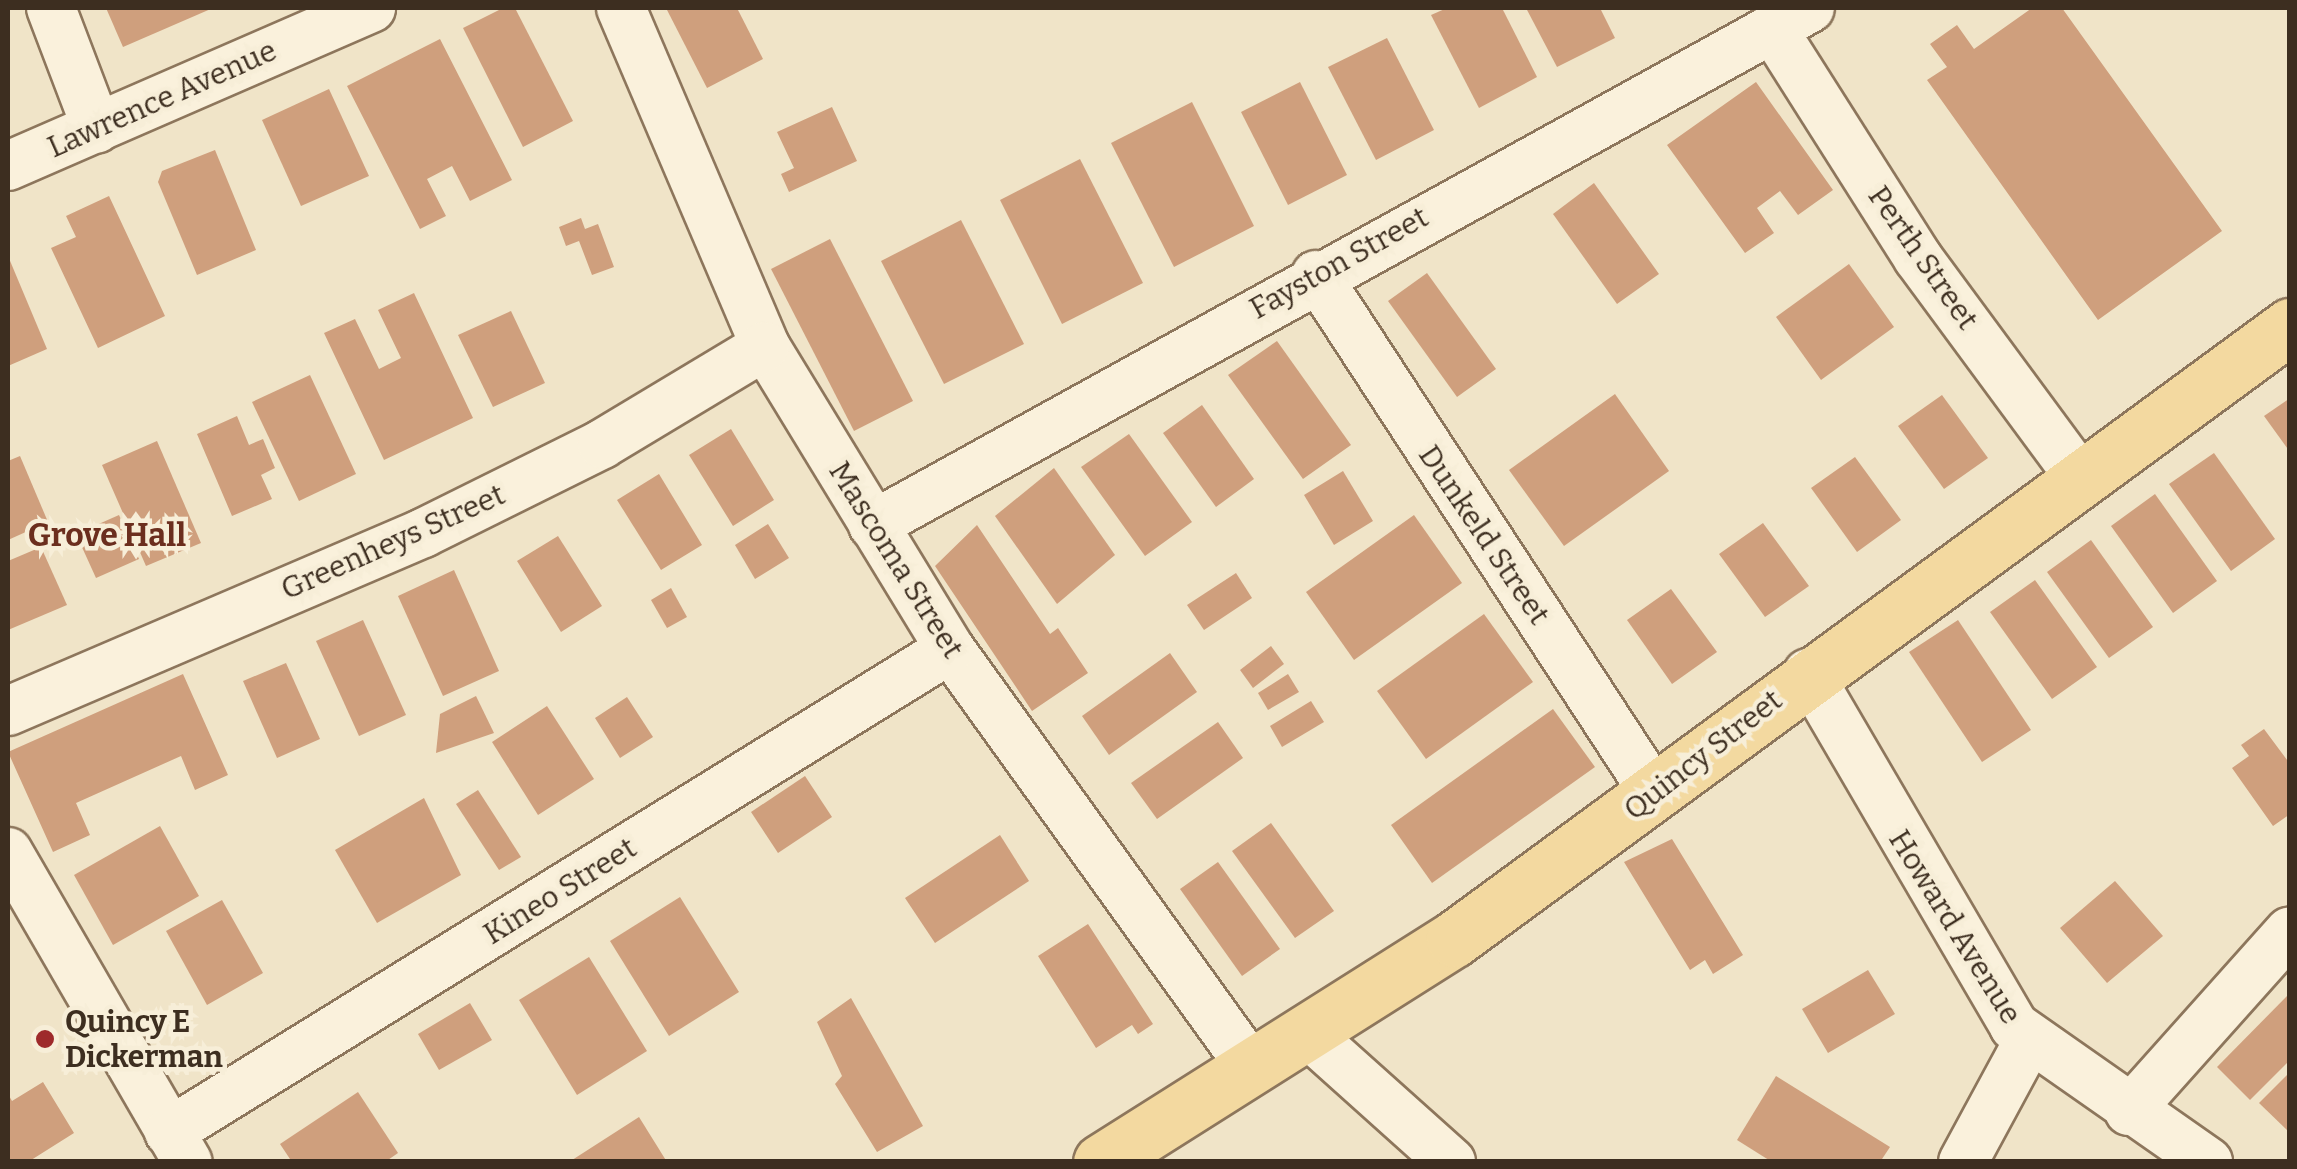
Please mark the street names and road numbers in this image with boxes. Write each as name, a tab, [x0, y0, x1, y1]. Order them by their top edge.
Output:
street label: Lawrence Avenue	[42, 32, 282, 166]
street label: Perth Street	[1860, 179, 1986, 337]
street label: Fayston Street	[1244, 199, 1434, 327]
street label: Dunkeld Street	[1411, 439, 1557, 631]
street label: Mascoma Street	[821, 455, 971, 665]
street label: Greenheys Street	[276, 477, 510, 607]
street label: Quincy Street	[1617, 682, 1789, 828]
street label: Howard Avenue	[1881, 823, 2029, 1031]
street label: Kineo Street	[477, 830, 643, 952]

